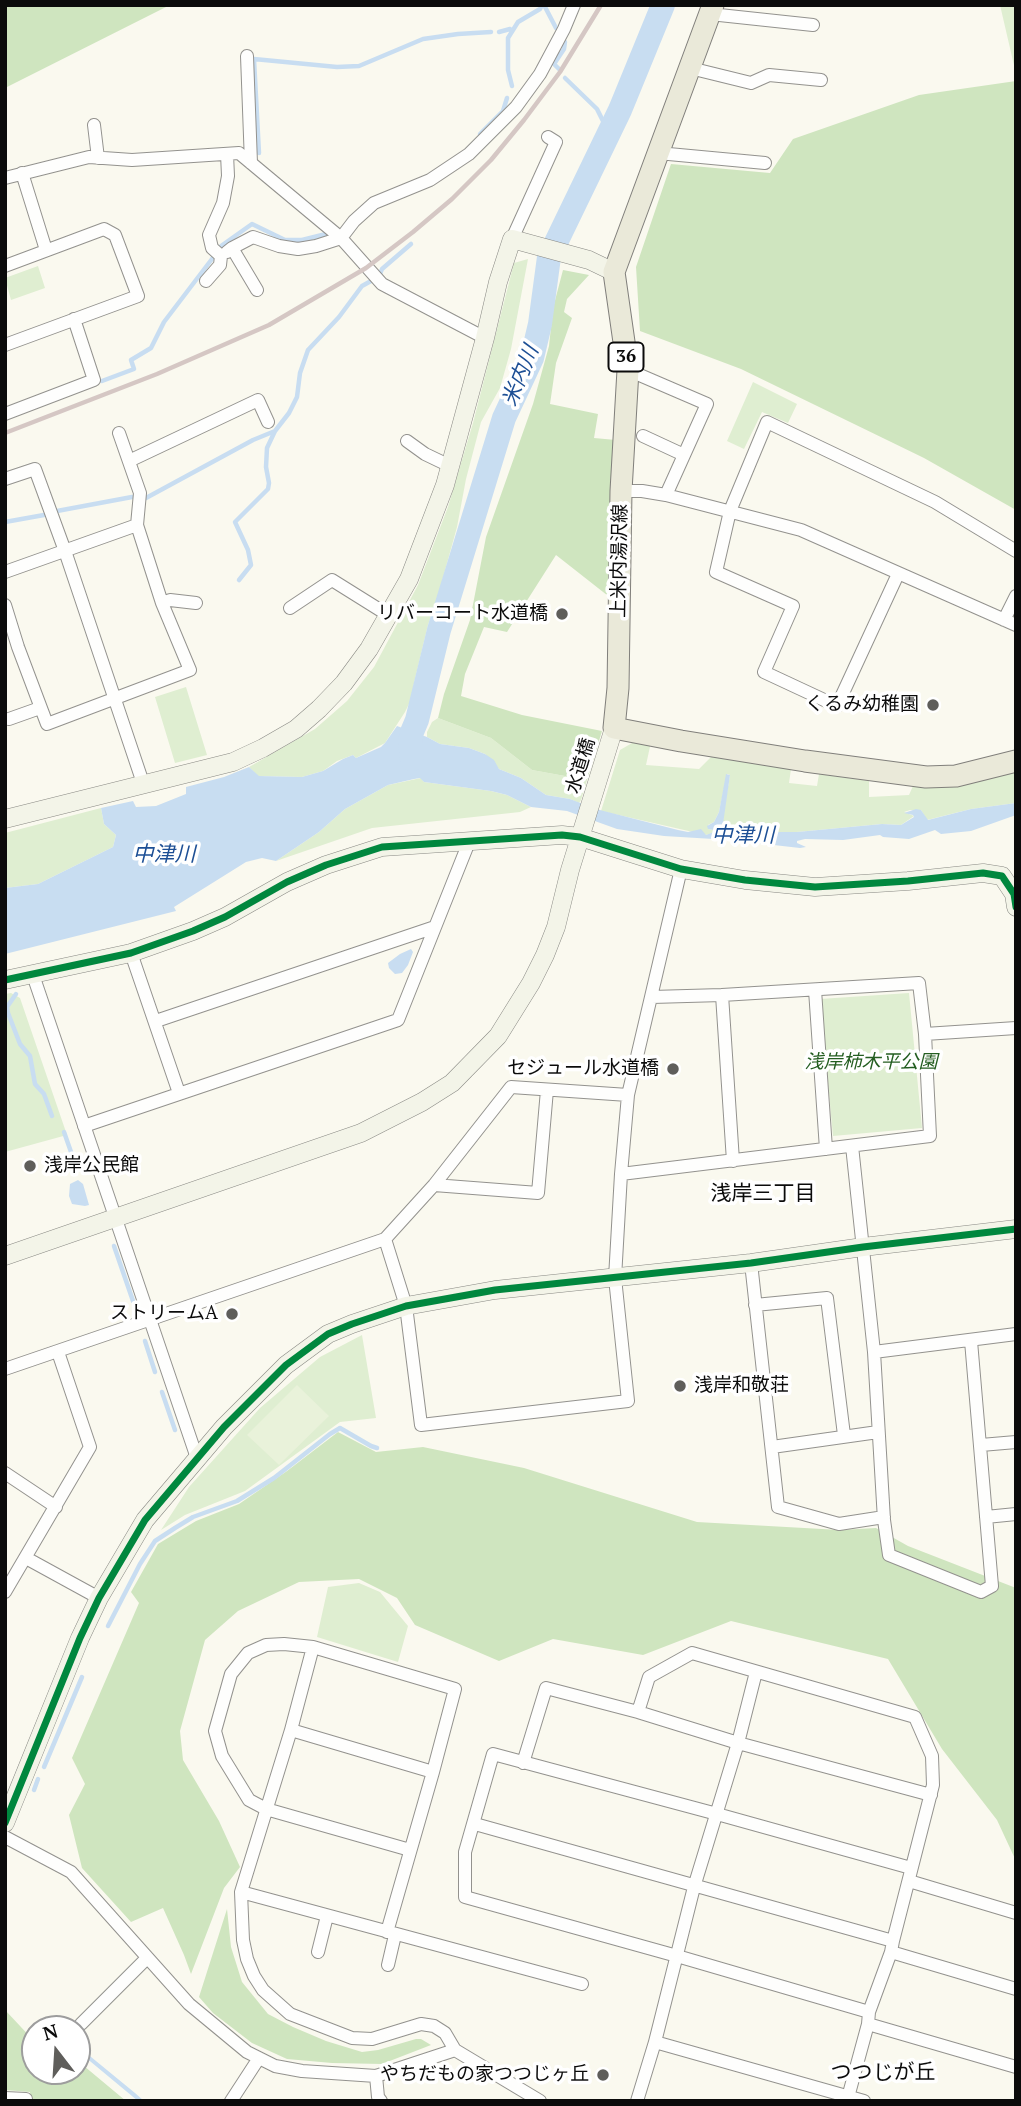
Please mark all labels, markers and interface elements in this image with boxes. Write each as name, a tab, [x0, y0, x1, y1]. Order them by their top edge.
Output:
water label: 米内川	[498, 342, 544, 410]
road number: 36	[608, 342, 644, 372]
street label: 上米内湯沢線	[608, 504, 632, 618]
place label: リバーコート水道橋	[377, 603, 548, 625]
marker: リバーコート水道橋	[554, 606, 570, 622]
place label: くるみ幼稚園	[805, 694, 919, 716]
marker: くるみ幼稚園	[925, 697, 941, 713]
street label: 水道橋	[562, 735, 600, 797]
water label: 中津川	[712, 823, 774, 849]
water label: 中津川	[133, 842, 195, 868]
park label: 浅岸柿木平公園	[805, 1052, 937, 1074]
place label: セジュール水道橋	[507, 1058, 659, 1080]
marker: セジュール水道橋	[665, 1061, 681, 1077]
place label: 浅岸公民館	[44, 1155, 139, 1177]
marker: 浅岸公民館	[22, 1158, 38, 1174]
district label: 浅岸三丁目	[711, 1181, 815, 1207]
place label: ストリームA	[110, 1303, 218, 1325]
marker: ストリームA	[224, 1306, 240, 1322]
place label: 浅岸和敬荘	[694, 1375, 789, 1397]
marker: 浅岸和敬荘	[672, 1378, 688, 1394]
north arrow	[21, 2015, 91, 2085]
text: N	[40, 2017, 61, 2045]
district label: つつじが丘	[831, 2060, 935, 2086]
place label: やちだもの家つつじヶ丘	[380, 2064, 589, 2086]
marker: やちだもの家つつじヶ丘	[595, 2067, 611, 2083]

